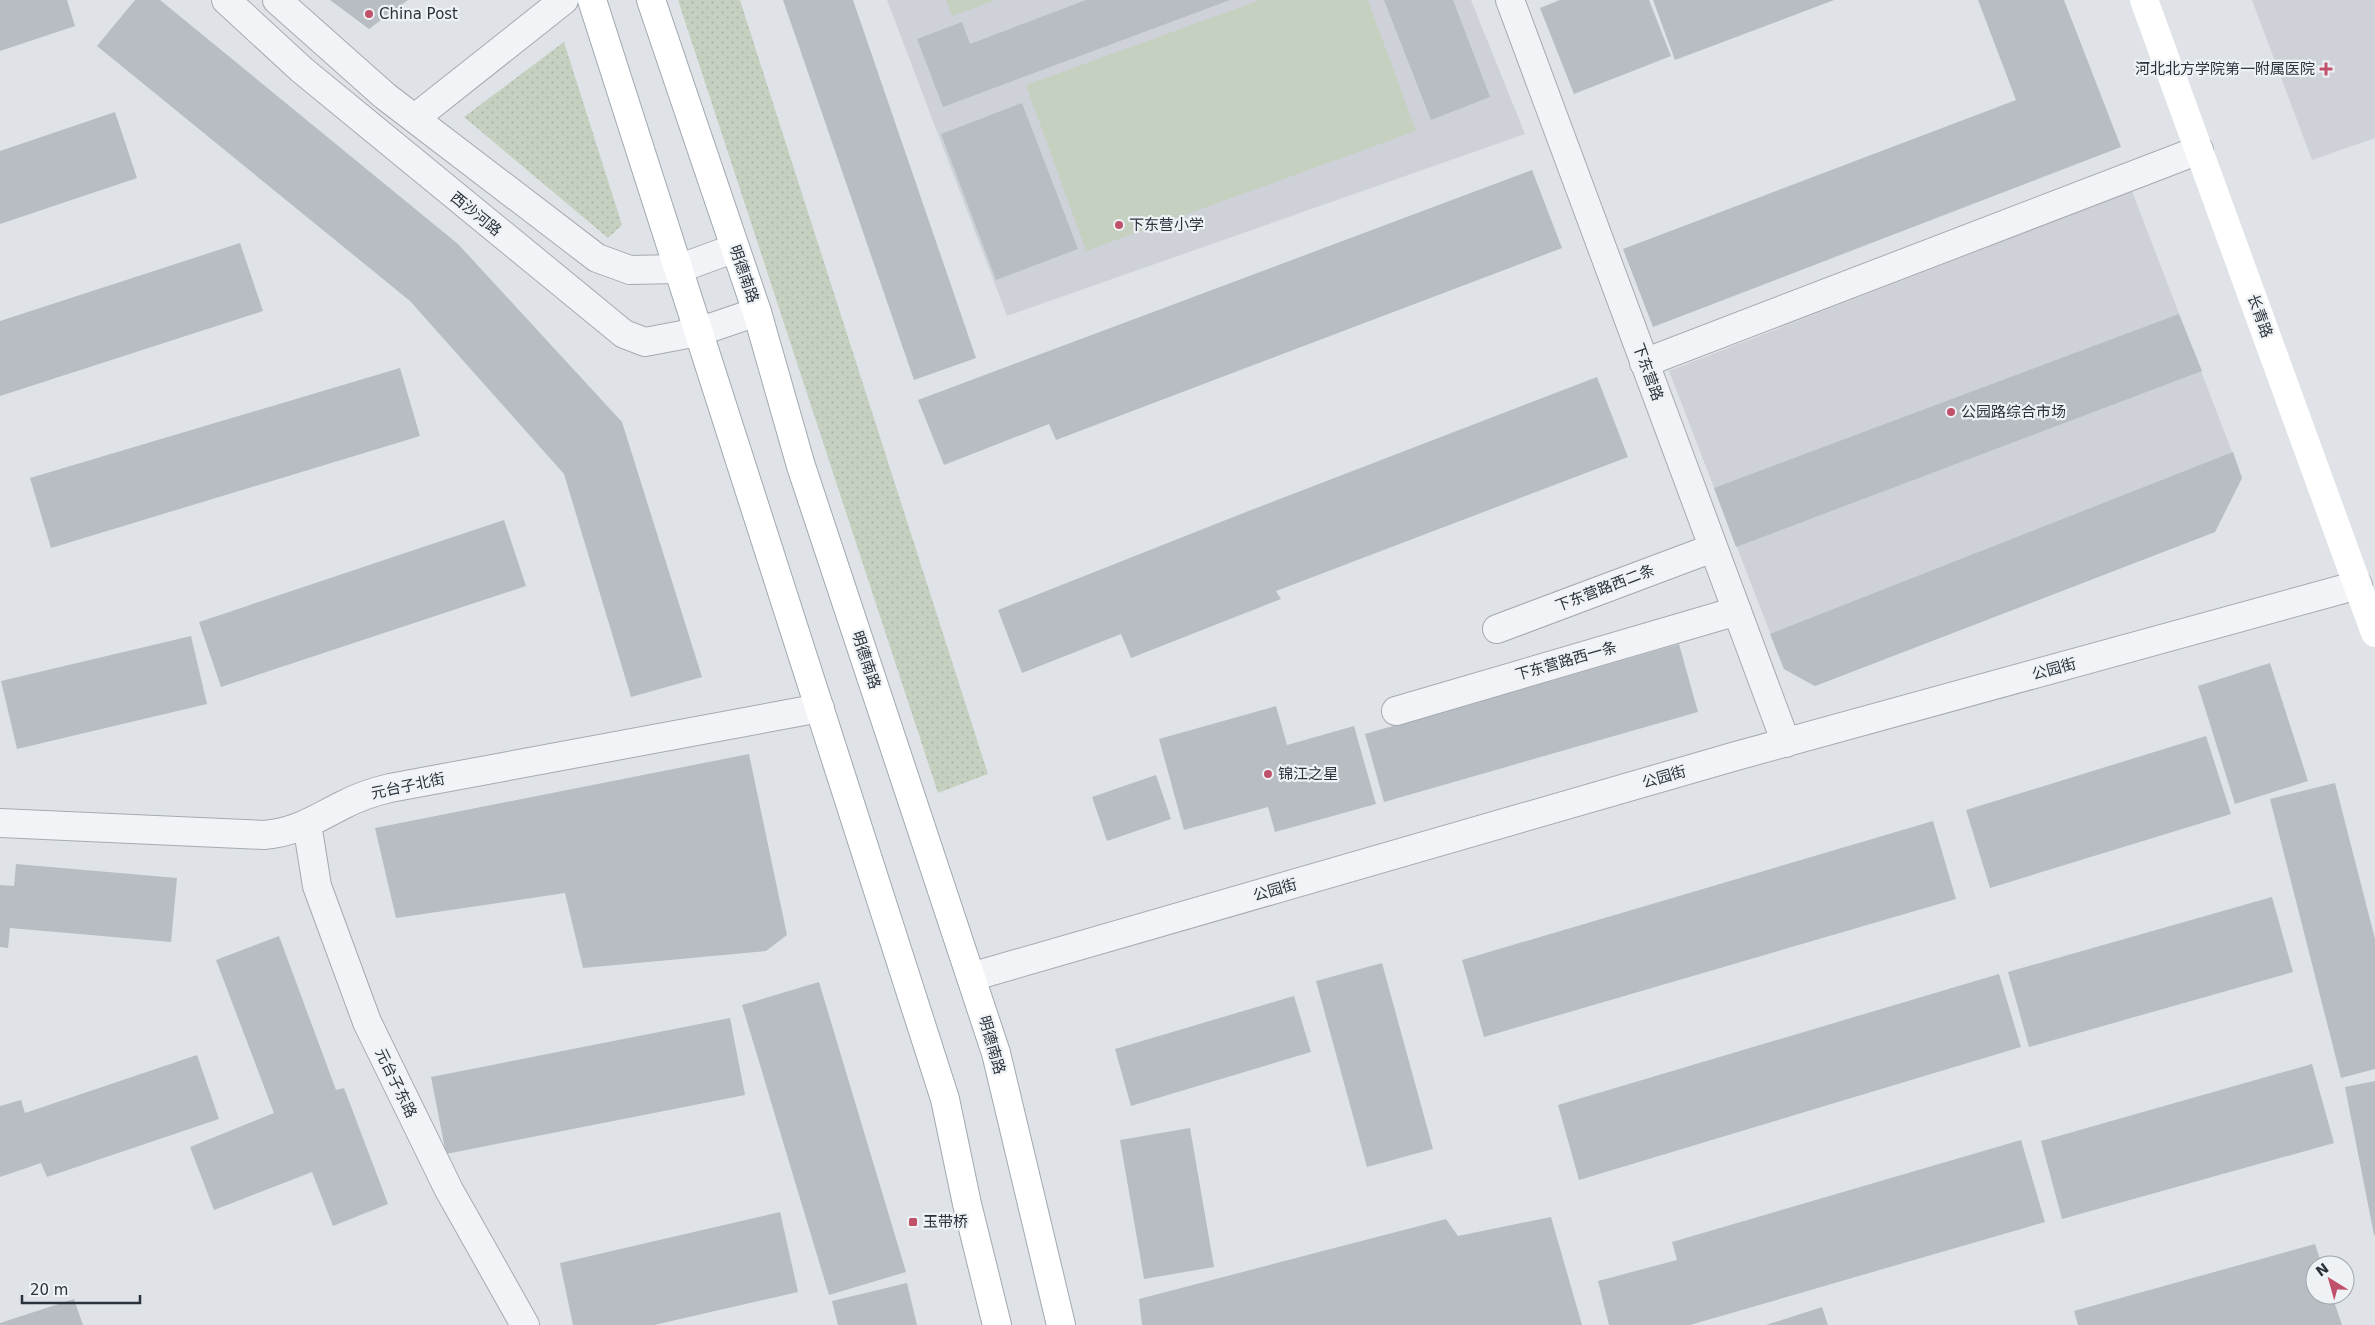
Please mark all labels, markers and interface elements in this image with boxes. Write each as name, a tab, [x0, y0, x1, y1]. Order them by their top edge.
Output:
place label: China Post	[379, 5, 458, 23]
marker: China Post	[363, 8, 375, 20]
place label: 河北北方学院第一附属医院	[2135, 60, 2315, 78]
marker: 河北北方学院第一附属医院	[2319, 62, 2333, 76]
street label: 西沙河路	[447, 188, 505, 240]
place label: 下东营小学	[1129, 216, 1204, 234]
marker: 下东营小学	[1113, 219, 1125, 231]
street label: 明德南路	[726, 243, 762, 305]
street label: 长青路	[2244, 292, 2276, 340]
street label: 下东营路	[1629, 341, 1667, 403]
place label: 公园路综合市场	[1961, 403, 2066, 421]
marker: 公园路综合市场	[1945, 406, 1957, 418]
street label: 下东营路西二条	[1553, 561, 1657, 615]
street label: 明德南路	[848, 629, 884, 691]
street label: 下东营路西一条	[1513, 638, 1619, 684]
street label: 公园街	[2030, 654, 2078, 684]
street label: 公园街	[1640, 762, 1688, 792]
place label: 锦江之星	[1278, 765, 1338, 783]
marker: 锦江之星	[1262, 768, 1274, 780]
street label: 元台子北街	[369, 769, 447, 803]
street label: 公园街	[1251, 875, 1299, 905]
street label: 明德南路	[975, 1014, 1009, 1076]
street label: 元台子东路	[371, 1045, 421, 1121]
place label: 玉带桥	[923, 1213, 968, 1231]
marker: 玉带桥	[907, 1216, 919, 1228]
north arrow	[2305, 1255, 2355, 1305]
text: N	[2313, 1260, 2332, 1280]
scale bar	[22, 1272, 140, 1304]
text: 20 m	[30, 1281, 68, 1299]

